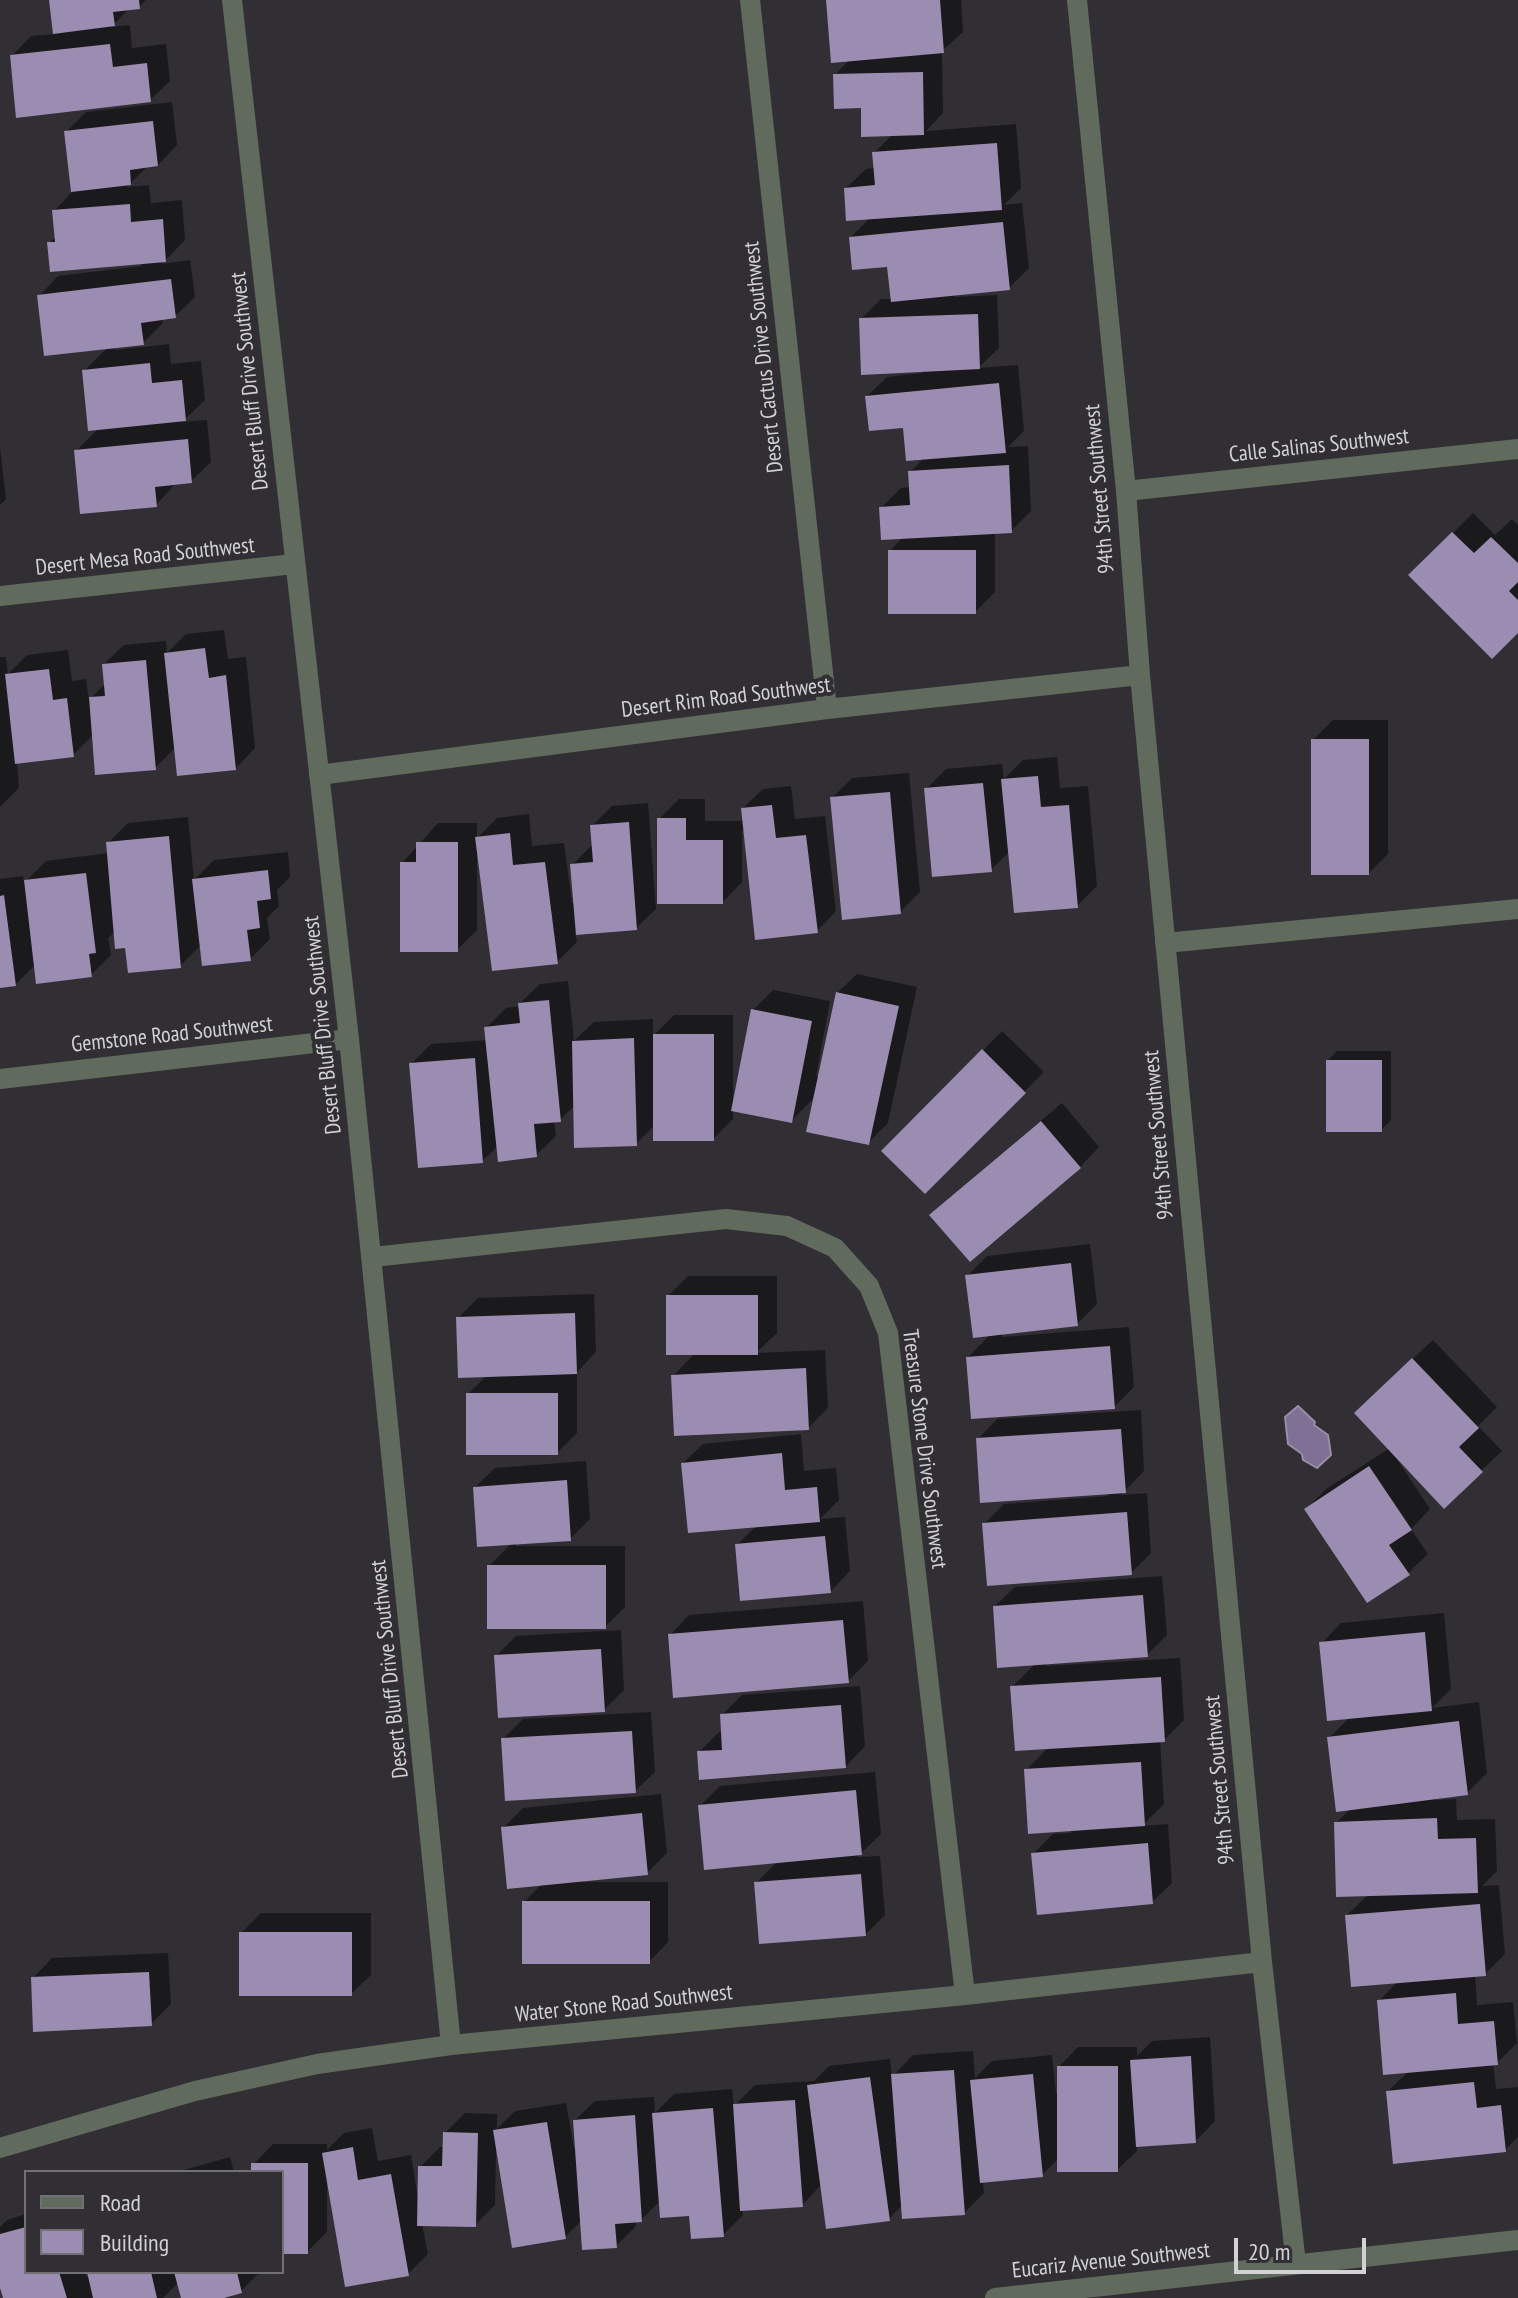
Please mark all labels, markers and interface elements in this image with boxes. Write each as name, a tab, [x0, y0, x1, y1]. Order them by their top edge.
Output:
street label: Desert Cactus Drive Southwest	[739, 240, 789, 474]
street label: Desert Bluff Drive Southwest	[225, 270, 275, 492]
street label: 94th Street Southwest	[1079, 403, 1121, 575]
street label: Calle Salinas Southwest	[1228, 423, 1410, 469]
street label: Desert Mesa Road Southwest	[34, 532, 256, 582]
street label: Desert Rim Road Southwest	[620, 672, 832, 724]
street label: Desert Bluff Drive Southwest	[298, 914, 348, 1136]
street label: Gemstone Road Southwest	[70, 1011, 274, 1059]
street label: 94th Street Southwest	[1138, 1049, 1180, 1221]
street label: Treasure Stone Drive Southwest	[896, 1328, 952, 1570]
street label: Desert Bluff Drive Southwest	[365, 1558, 415, 1780]
street label: 94th Street Southwest	[1199, 1694, 1241, 1866]
street label: Water Stone Road Southwest	[514, 1979, 734, 2029]
legend	[24, 2170, 284, 2274]
text: Road	[100, 2187, 141, 2218]
scale bar	[1238, 2222, 1370, 2272]
text: Building	[100, 2227, 169, 2258]
text: 20 m	[1248, 2236, 1290, 2267]
street label: Eucariz Avenue Southwest	[1011, 2237, 1211, 2285]

